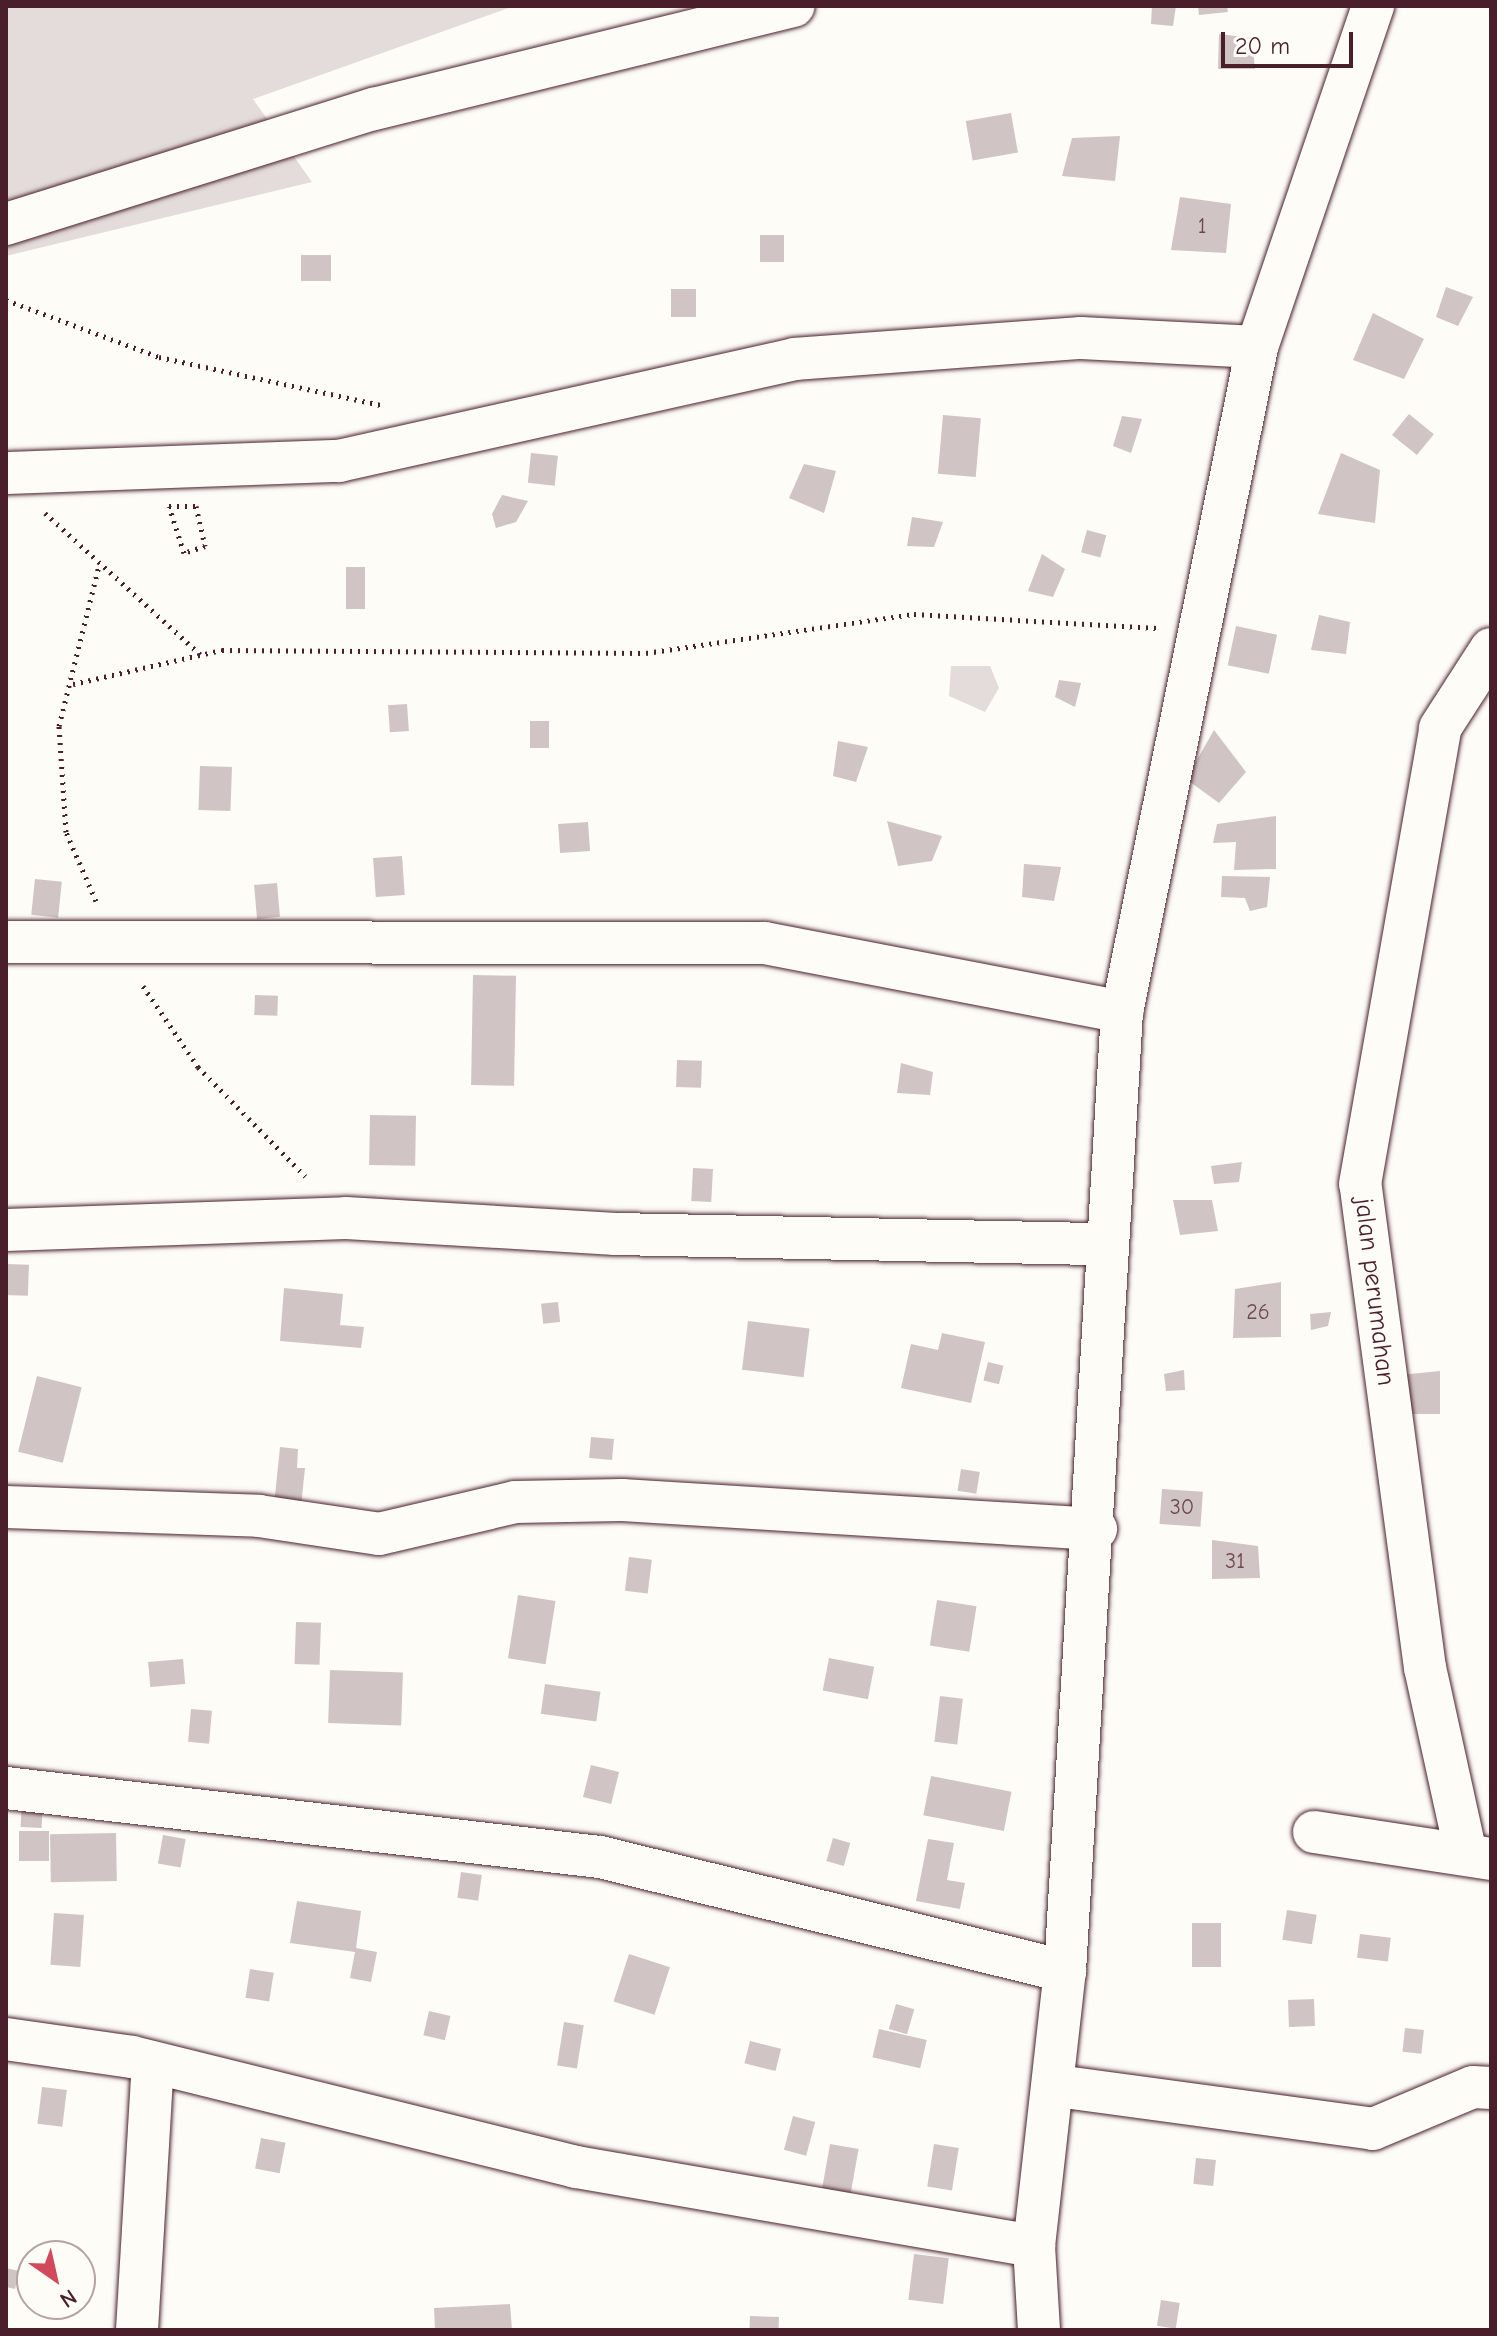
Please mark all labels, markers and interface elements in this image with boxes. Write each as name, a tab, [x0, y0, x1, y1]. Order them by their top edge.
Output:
scale bar	[1225, 16, 1357, 66]
text: 20 m	[1235, 32, 1290, 60]
house number: 1	[1198, 214, 1206, 240]
street label: jalan perumahan	[1347, 1196, 1401, 1388]
house number: 26	[1246, 1300, 1270, 1326]
house number: 30	[1170, 1495, 1194, 1521]
house number: 31	[1225, 1549, 1245, 1575]
north arrow	[16, 2240, 96, 2320]
text: N	[55, 2283, 82, 2313]

